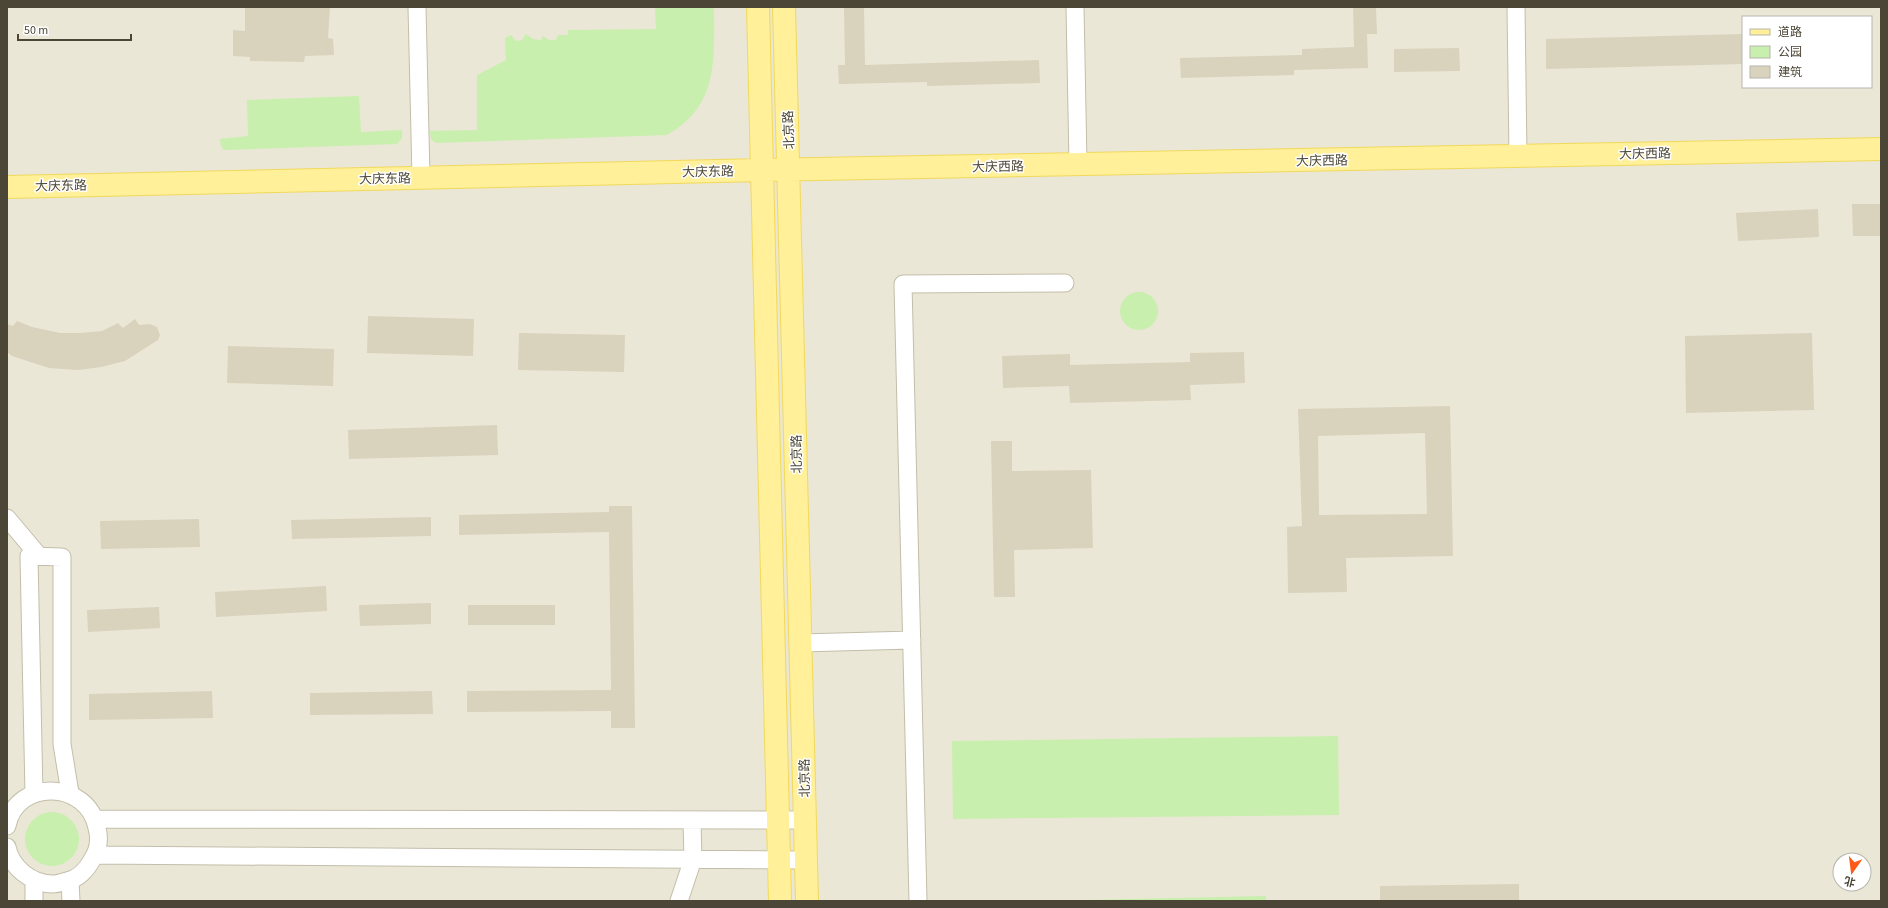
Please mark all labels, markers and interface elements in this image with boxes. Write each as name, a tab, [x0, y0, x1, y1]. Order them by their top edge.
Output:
scale bar	[18, 16, 131, 42]
legend	[1742, 16, 1872, 88]
text: 50 m	[24, 22, 48, 39]
text: 道路	[1778, 24, 1802, 41]
text: 公园	[1778, 44, 1802, 61]
text: 建筑	[1778, 64, 1802, 81]
street label: 北京路	[779, 110, 799, 150]
street label: 大庆西路	[1619, 145, 1671, 163]
street label: 大庆西路	[1296, 152, 1348, 170]
street label: 大庆西路	[972, 158, 1024, 176]
street label: 大庆东路	[682, 163, 734, 181]
street label: 大庆东路	[359, 170, 411, 188]
street label: 大庆东路	[35, 177, 87, 195]
street label: 北京路	[788, 434, 806, 474]
street label: 北京路	[796, 758, 814, 798]
north arrow	[1832, 852, 1872, 892]
text: 北	[1843, 873, 1857, 890]

